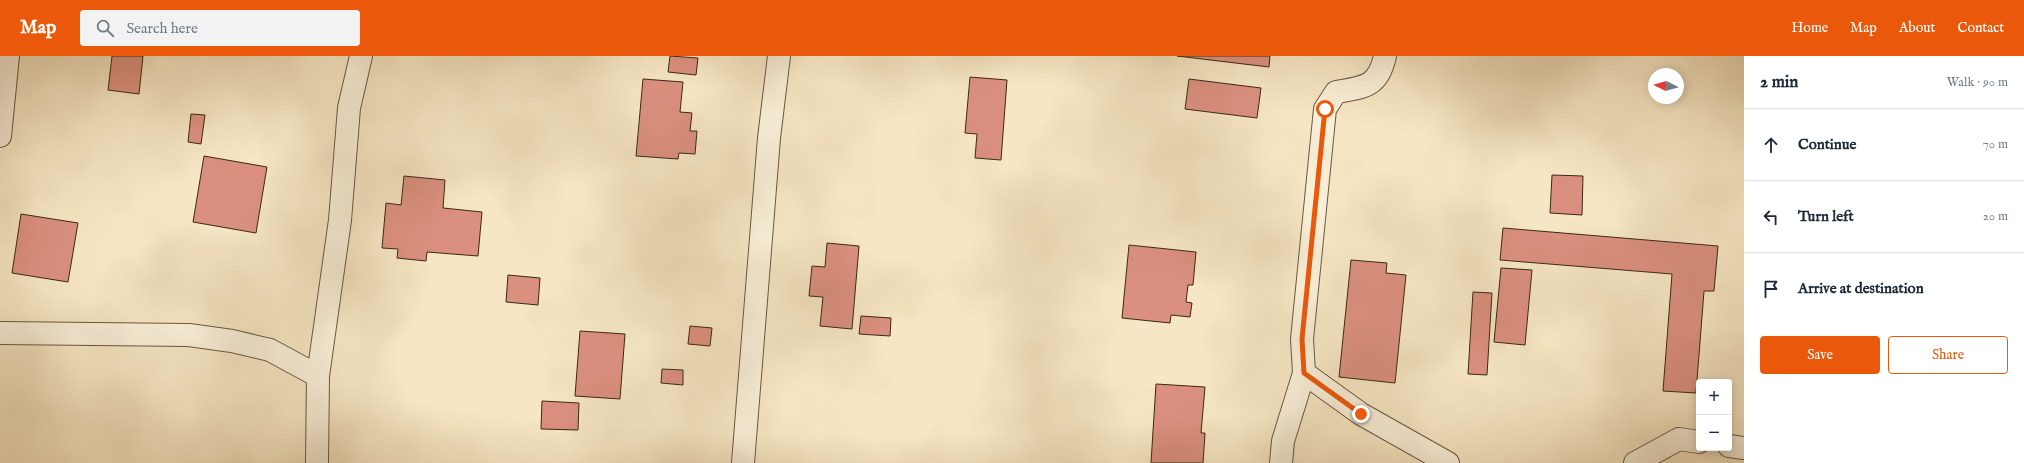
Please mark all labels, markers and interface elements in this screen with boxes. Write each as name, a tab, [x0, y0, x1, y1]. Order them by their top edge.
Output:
search box	[80, 10, 360, 46]
text: Map	[20, 16, 56, 40]
icon: search	[94, 17, 116, 39]
text: Search here	[126, 19, 198, 38]
text: Home	[1792, 19, 1828, 37]
text: Map	[1850, 19, 1877, 37]
text: About	[1899, 19, 1935, 37]
text: Contact	[1957, 19, 2004, 37]
north arrow	[1648, 68, 1684, 104]
text: 2 min	[1760, 72, 1798, 93]
text: Walk · 90 m	[1947, 74, 2008, 91]
route start	[1316, 100, 1334, 118]
icon: ahead	[1760, 134, 1782, 156]
text: Continue	[1798, 135, 1856, 154]
text: 70 m	[1983, 136, 2008, 153]
icon: left	[1760, 206, 1782, 228]
text: Turn left	[1798, 207, 1854, 226]
text: 20 m	[1983, 208, 2008, 225]
icon: arrive	[1760, 278, 1782, 300]
text: Arrive at destination	[1798, 279, 1924, 298]
button: Save	[1760, 336, 1880, 374]
button: Share	[1888, 336, 2008, 374]
map controls	[1696, 379, 1732, 451]
button: +	[1696, 379, 1732, 415]
route end	[1352, 405, 1370, 423]
button: −	[1696, 415, 1732, 451]

